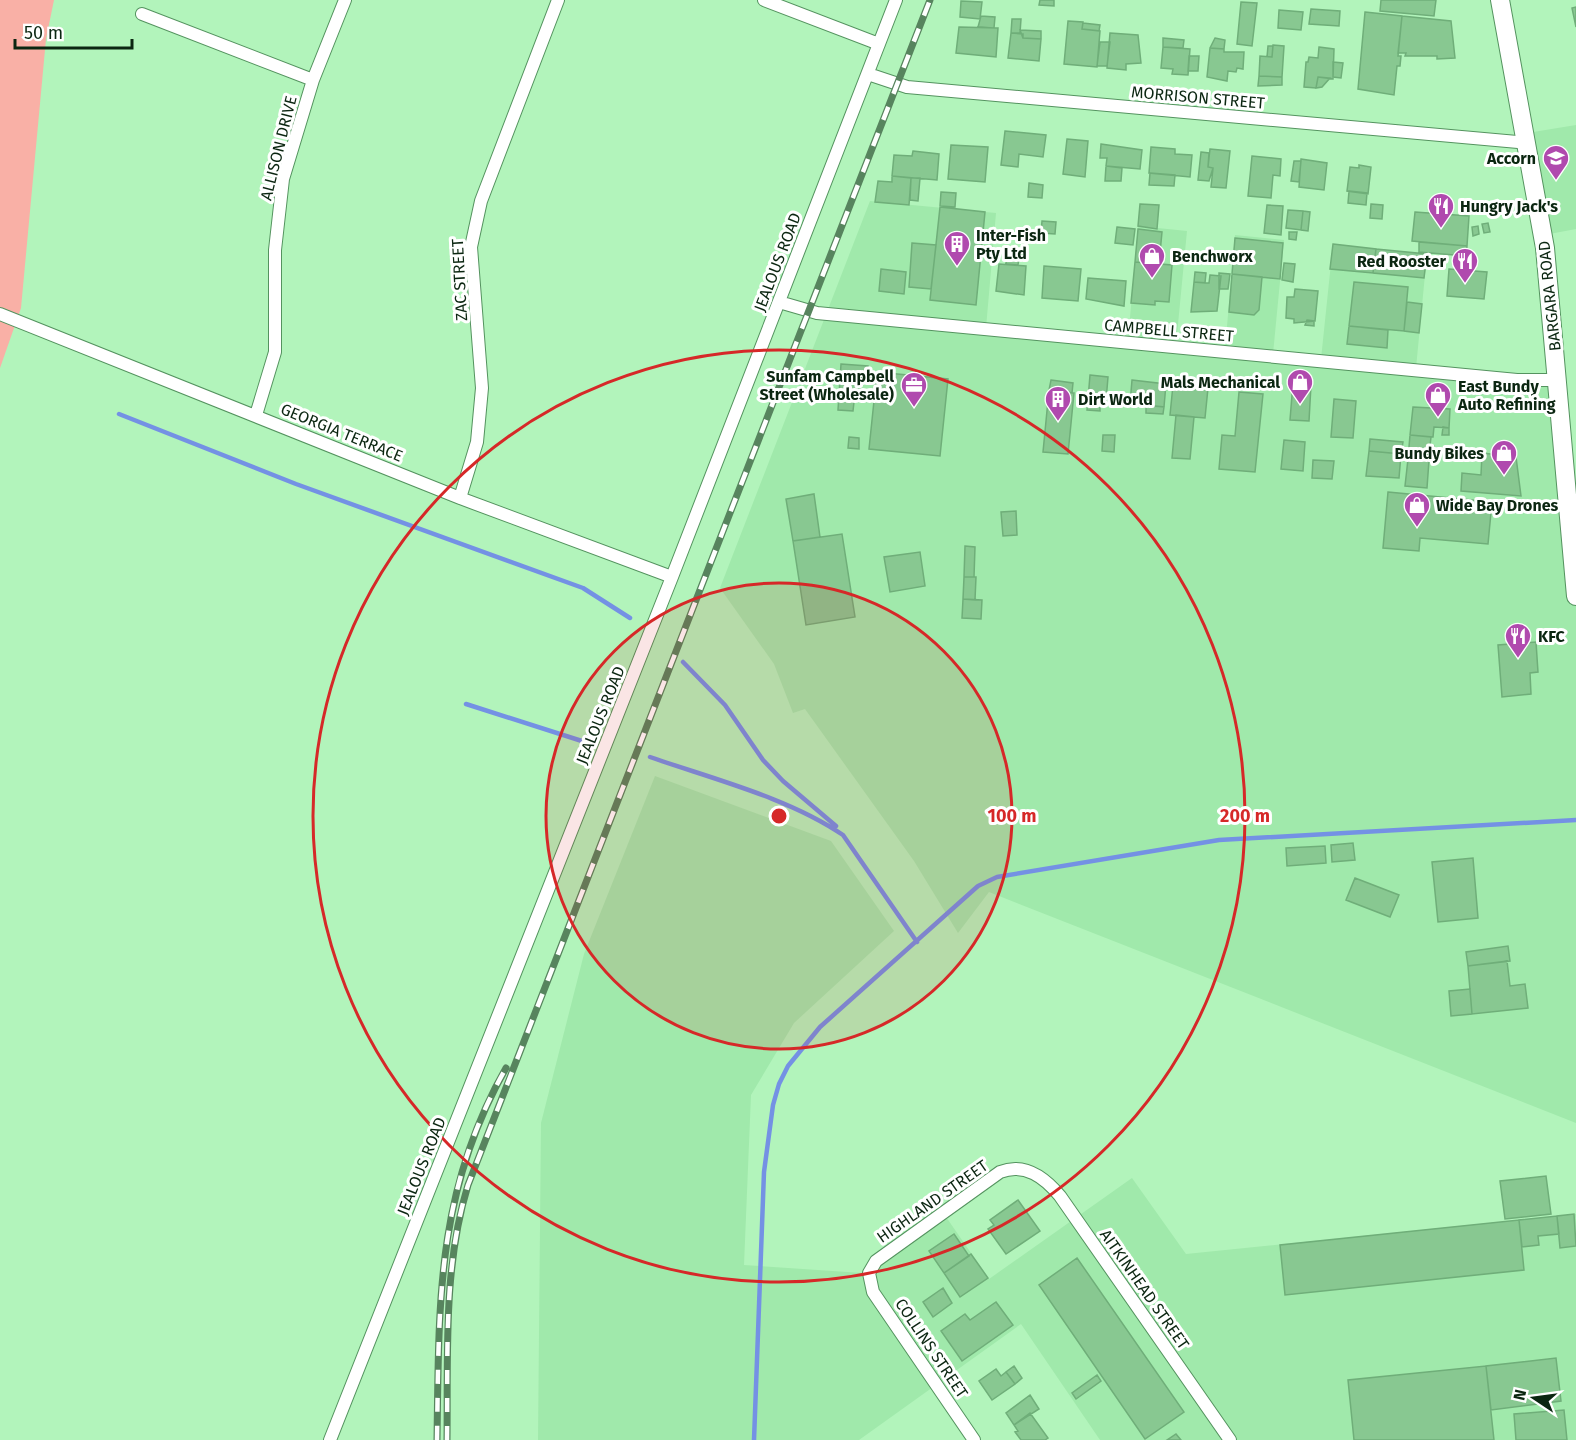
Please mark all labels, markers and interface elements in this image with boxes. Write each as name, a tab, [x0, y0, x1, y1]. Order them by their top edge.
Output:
scale bar	[15, 12, 132, 50]
text: 50 m	[24, 22, 63, 44]
street label: MORRISON STREET	[1130, 82, 1266, 113]
street label: ALLISON DRIVE	[256, 94, 301, 202]
school or university icon: Accorn	[1541, 143, 1571, 181]
place label: Accorn	[1486, 149, 1536, 168]
restaurant icon: Hungry Jack's	[1426, 191, 1456, 229]
place label: Hungry Jack's	[1460, 197, 1558, 216]
street label: JEALOUS ROAD	[750, 210, 805, 314]
place label: Inter-Fish Pty Ltd	[976, 226, 1046, 263]
building icon: Inter-Fish Pty Ltd	[942, 229, 972, 267]
street label: ZAC STREET	[448, 238, 471, 322]
street label: BARGARA ROAD	[1534, 240, 1565, 352]
shop icon: Benchworx	[1137, 241, 1167, 279]
restaurant icon: Red Rooster	[1450, 246, 1480, 284]
place label: Benchworx	[1172, 247, 1254, 266]
place label: Red Rooster	[1357, 252, 1447, 271]
street label: CAMPBELL STREET	[1103, 315, 1235, 346]
place label: Sunfam Campbell Street (Wholesale)	[759, 367, 894, 404]
shop icon: Mals Mechanical	[1285, 367, 1315, 405]
office icon: Sunfam Campbell Street (Wholesale)	[899, 370, 929, 408]
place label: Mals Mechanical	[1161, 373, 1280, 392]
place label: East Bundy Auto Refining	[1457, 377, 1556, 414]
shop icon: East Bundy Auto Refining	[1423, 380, 1453, 418]
building icon: Dirt World	[1043, 384, 1073, 422]
place label: Dirt World	[1078, 390, 1153, 409]
street label: GEORGIA TERRACE	[278, 399, 406, 466]
shop icon: Bundy Bikes	[1489, 438, 1519, 476]
place label: Bundy Bikes	[1394, 444, 1484, 463]
shop icon: Wide Bay Drones	[1402, 490, 1432, 528]
place label: Wide Bay Drones	[1436, 496, 1559, 515]
restaurant icon: KFC	[1503, 621, 1533, 659]
place label: KFC	[1538, 627, 1566, 646]
street label: JEALOUS ROAD	[572, 663, 629, 767]
text: 100 m	[988, 805, 1036, 827]
text: 200 m	[1220, 805, 1270, 827]
centre of rings	[769, 806, 789, 826]
street label: JEALOUS ROAD	[393, 1114, 450, 1218]
street label: HIGHLAND STREET	[873, 1156, 992, 1247]
street label: AITKINHEAD STREET	[1096, 1226, 1194, 1354]
street label: COLLINS STREET	[891, 1295, 972, 1402]
north arrow	[1504, 1368, 1564, 1428]
text: N	[1509, 1387, 1530, 1402]

